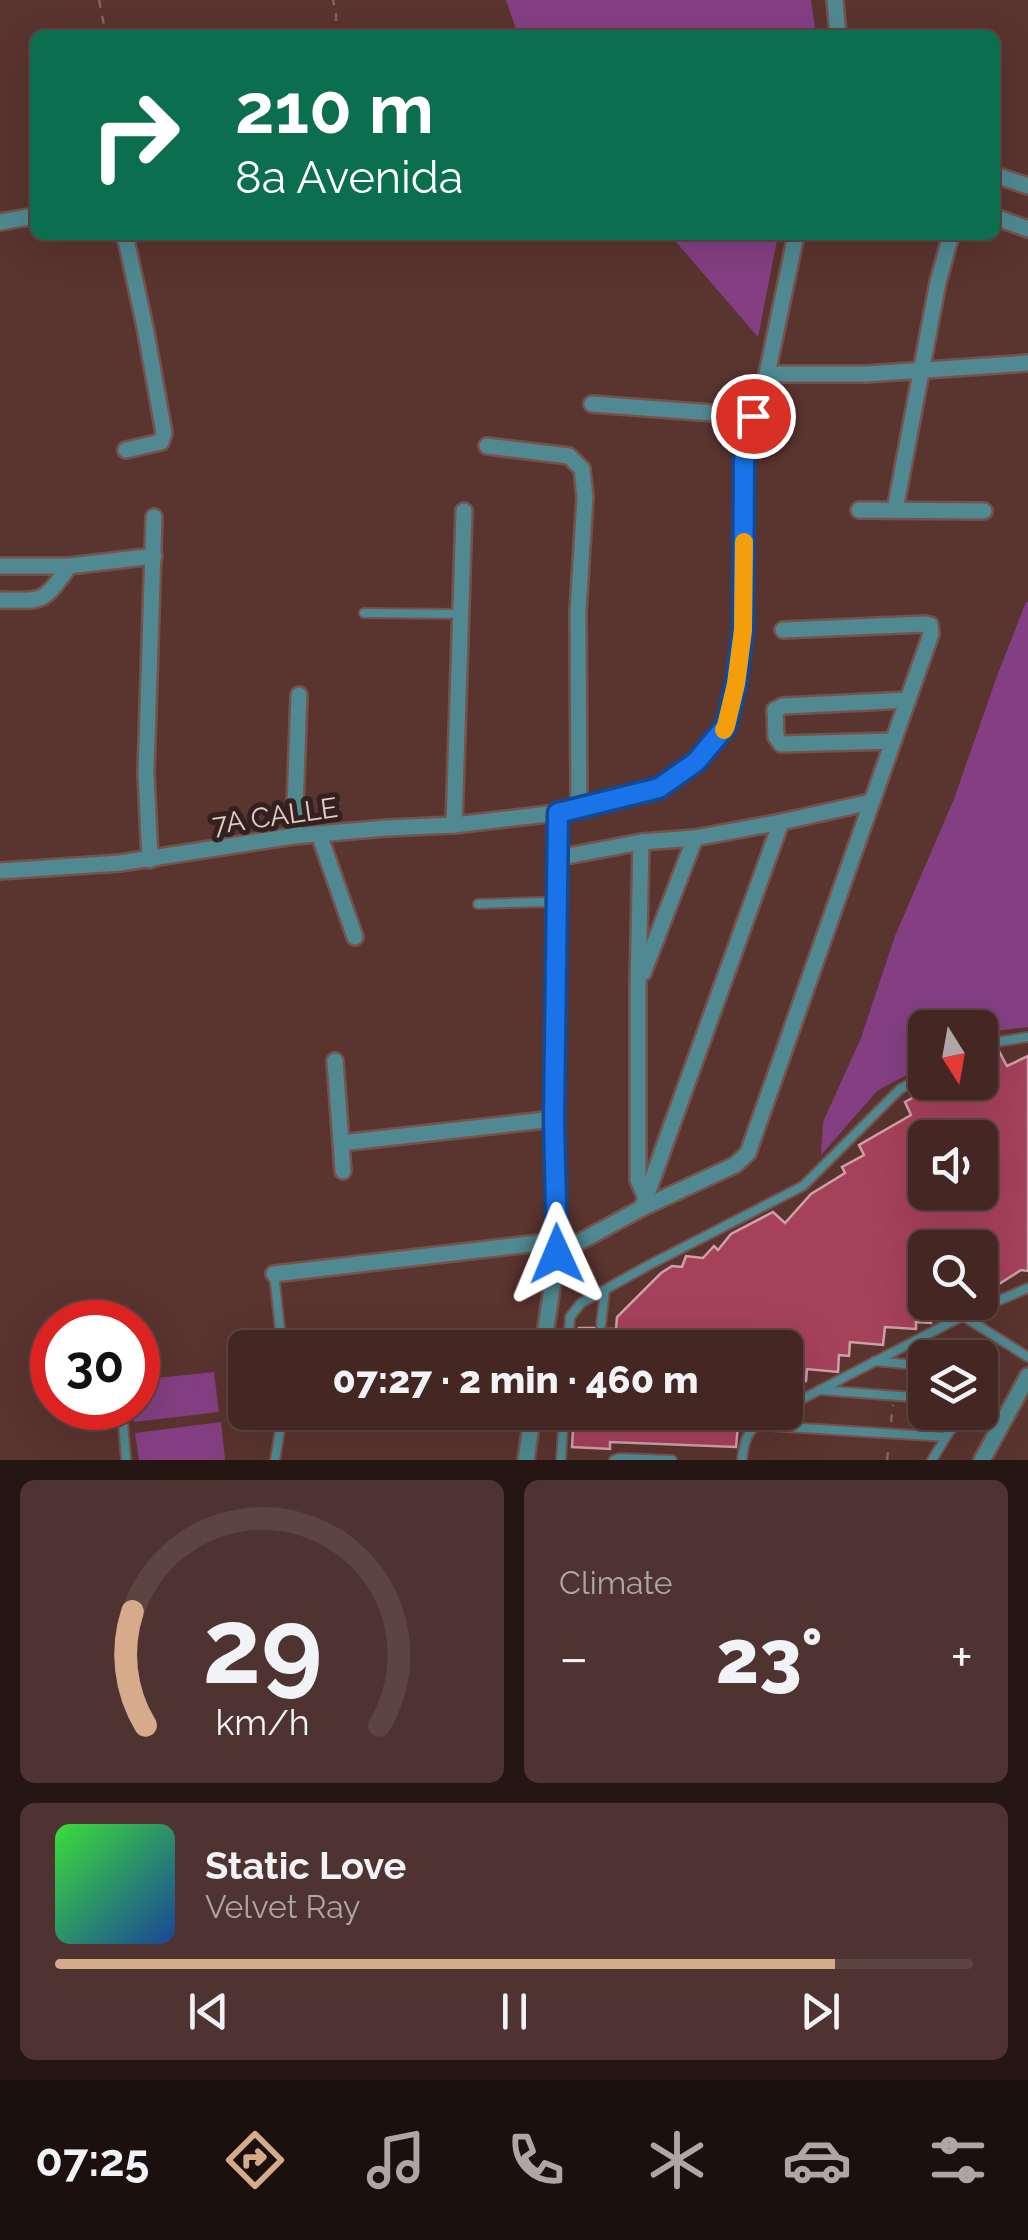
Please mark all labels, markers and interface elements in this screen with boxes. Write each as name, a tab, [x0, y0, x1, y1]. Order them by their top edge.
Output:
text: 210 m	[235, 67, 434, 149]
icon: right	[70, 70, 200, 200]
text: 8a Avenida	[235, 151, 463, 204]
pin	[711, 374, 796, 459]
icon: arrive	[726, 389, 781, 444]
street label: 7A CALLE	[210, 791, 340, 841]
north arrow	[908, 1010, 998, 1100]
map controls	[908, 1010, 998, 1430]
button: sound	[908, 1120, 998, 1210]
position arrow	[505, 1202, 609, 1306]
button: search	[908, 1230, 998, 1320]
speed limit sign: 30	[30, 1300, 160, 1430]
button: layers	[908, 1340, 998, 1430]
text: 07:27 · 2 min · 460 m	[333, 1357, 698, 1402]
text: Climate	[559, 1564, 673, 1601]
text: 29	[202, 1585, 322, 1707]
text: 23°	[716, 1612, 823, 1701]
text: −	[559, 1625, 589, 1690]
text: +	[950, 1625, 973, 1690]
text: km/h	[215, 1701, 309, 1743]
text: Static Love	[205, 1843, 406, 1888]
text: Velvet Ray	[205, 1888, 360, 1925]
icon: previous	[181, 1984, 236, 2039]
icon: pause	[487, 1984, 542, 2039]
icon: next	[793, 1984, 848, 2039]
icon: directions	[220, 2125, 290, 2195]
icon: music	[361, 2125, 431, 2195]
icon: phone	[501, 2125, 571, 2195]
icon: climate	[642, 2125, 712, 2195]
icon: car	[782, 2125, 852, 2195]
icon: filters	[923, 2125, 993, 2195]
text: 07:25	[35, 2134, 150, 2187]

